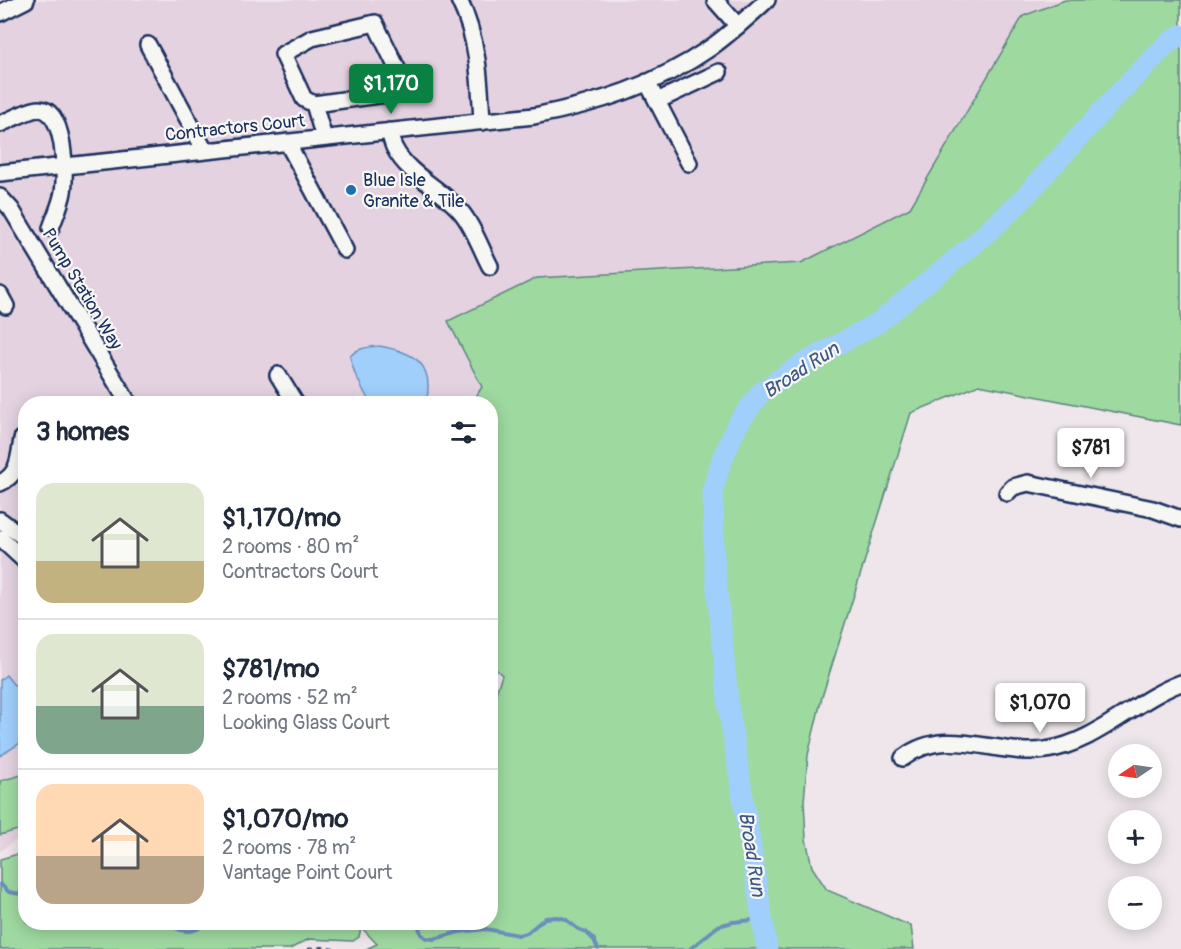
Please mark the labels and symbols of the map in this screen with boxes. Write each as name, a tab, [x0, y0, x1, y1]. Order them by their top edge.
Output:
pin: $1,170	[342, 64, 440, 115]
street label: Contractors Court	[164, 109, 307, 147]
place label: Blue Isle Granite & Tile	[363, 169, 464, 213]
marker: Blue Isle Granite & Tile	[344, 183, 358, 197]
street label: Pump Station Way	[37, 224, 128, 354]
water label: Broad Run	[758, 335, 845, 404]
pin: $781	[1055, 428, 1127, 479]
pin: $1,070	[991, 683, 1089, 734]
north arrow	[1108, 744, 1162, 798]
water label: Broad Run	[733, 810, 771, 900]

